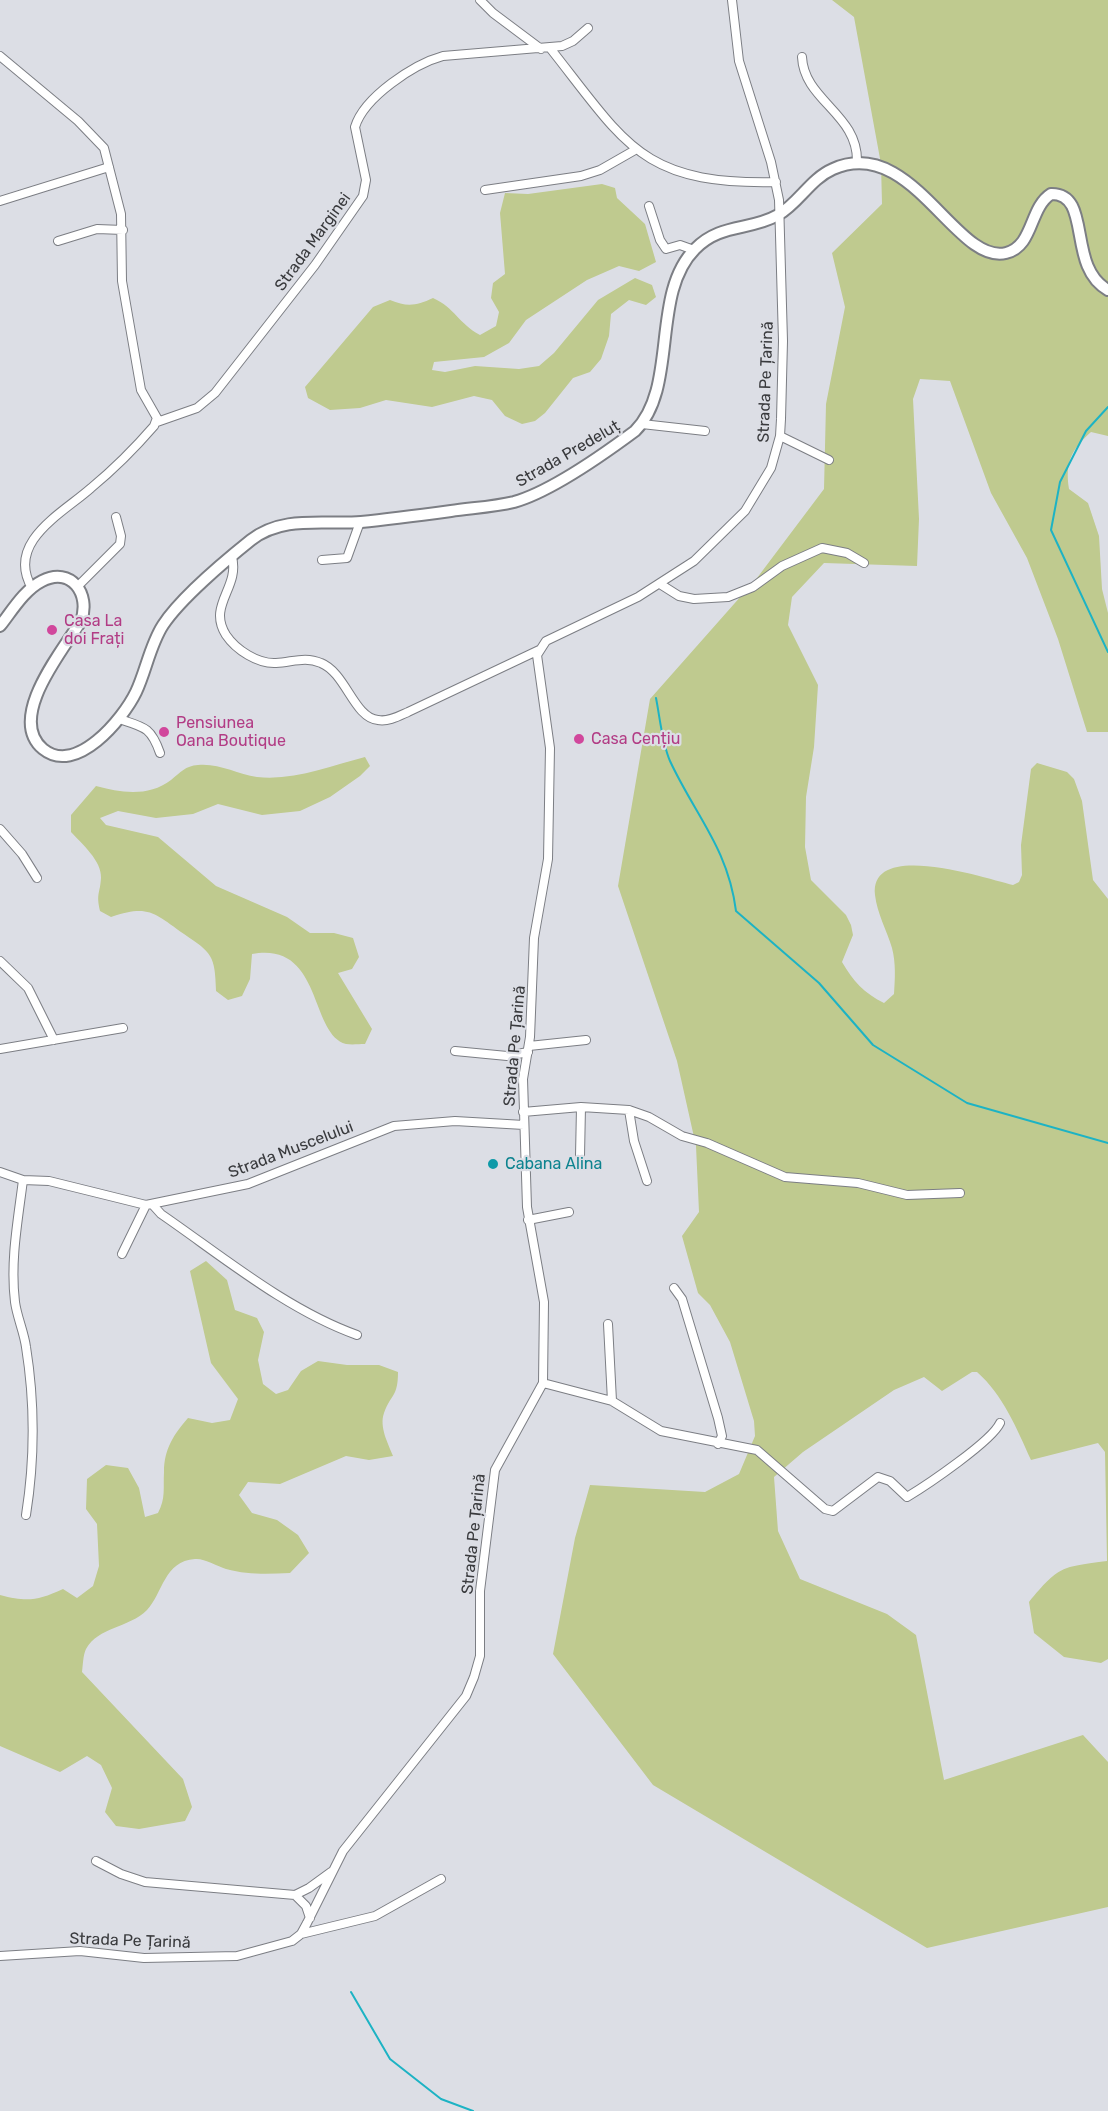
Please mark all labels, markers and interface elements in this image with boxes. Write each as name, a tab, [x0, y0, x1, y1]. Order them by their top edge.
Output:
street label: Strada Marginei	[271, 189, 355, 295]
street label: Strada Pe Țarină	[754, 321, 778, 443]
street label: Strada Predeluț	[513, 417, 623, 491]
place label: Casa La doi Frați	[64, 611, 124, 649]
marker: Casa La doi Frați	[45, 623, 59, 637]
place label: Pensiunea Oana Boutique	[176, 713, 286, 751]
marker: Pensiunea Oana Boutique	[157, 725, 171, 739]
place label: Casa Cențiu	[591, 729, 680, 749]
marker: Casa Cențiu	[572, 732, 586, 746]
street label: Strada Pe Țarină	[500, 985, 530, 1107]
street label: Strada Muscelului	[226, 1117, 356, 1183]
place label: Cabana Alina	[505, 1154, 602, 1174]
marker: Cabana Alina	[486, 1157, 500, 1171]
street label: Strada Pe Țarină	[458, 1473, 490, 1595]
street label: Strada Pe Țarină	[69, 1929, 191, 1953]

